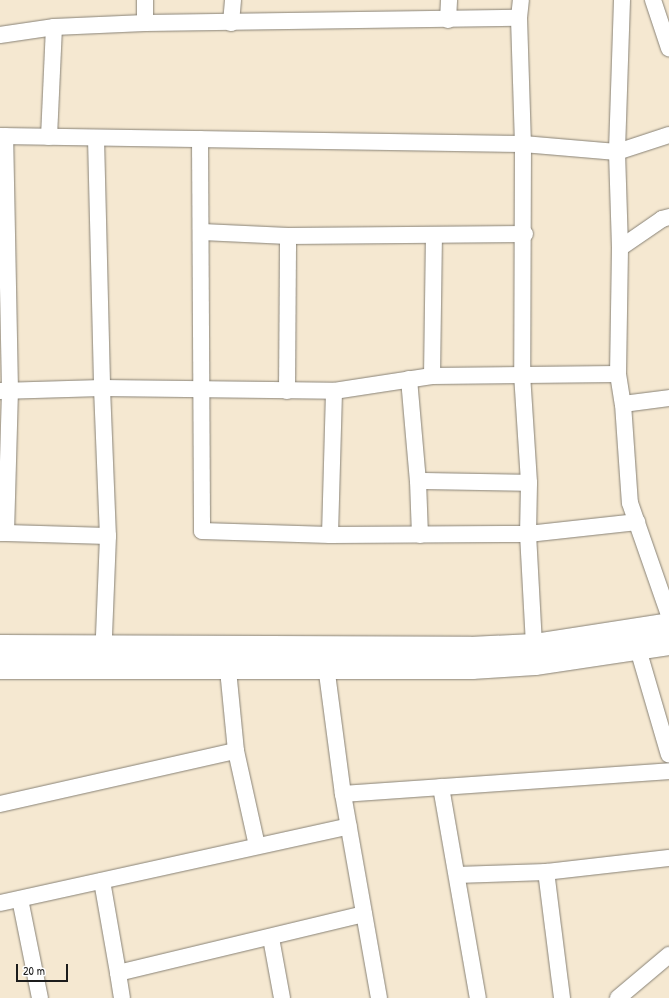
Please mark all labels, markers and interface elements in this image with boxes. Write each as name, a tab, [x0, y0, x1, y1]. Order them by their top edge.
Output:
scale bar	[18, 956, 70, 982]
text: 20 m	[23, 962, 45, 979]

